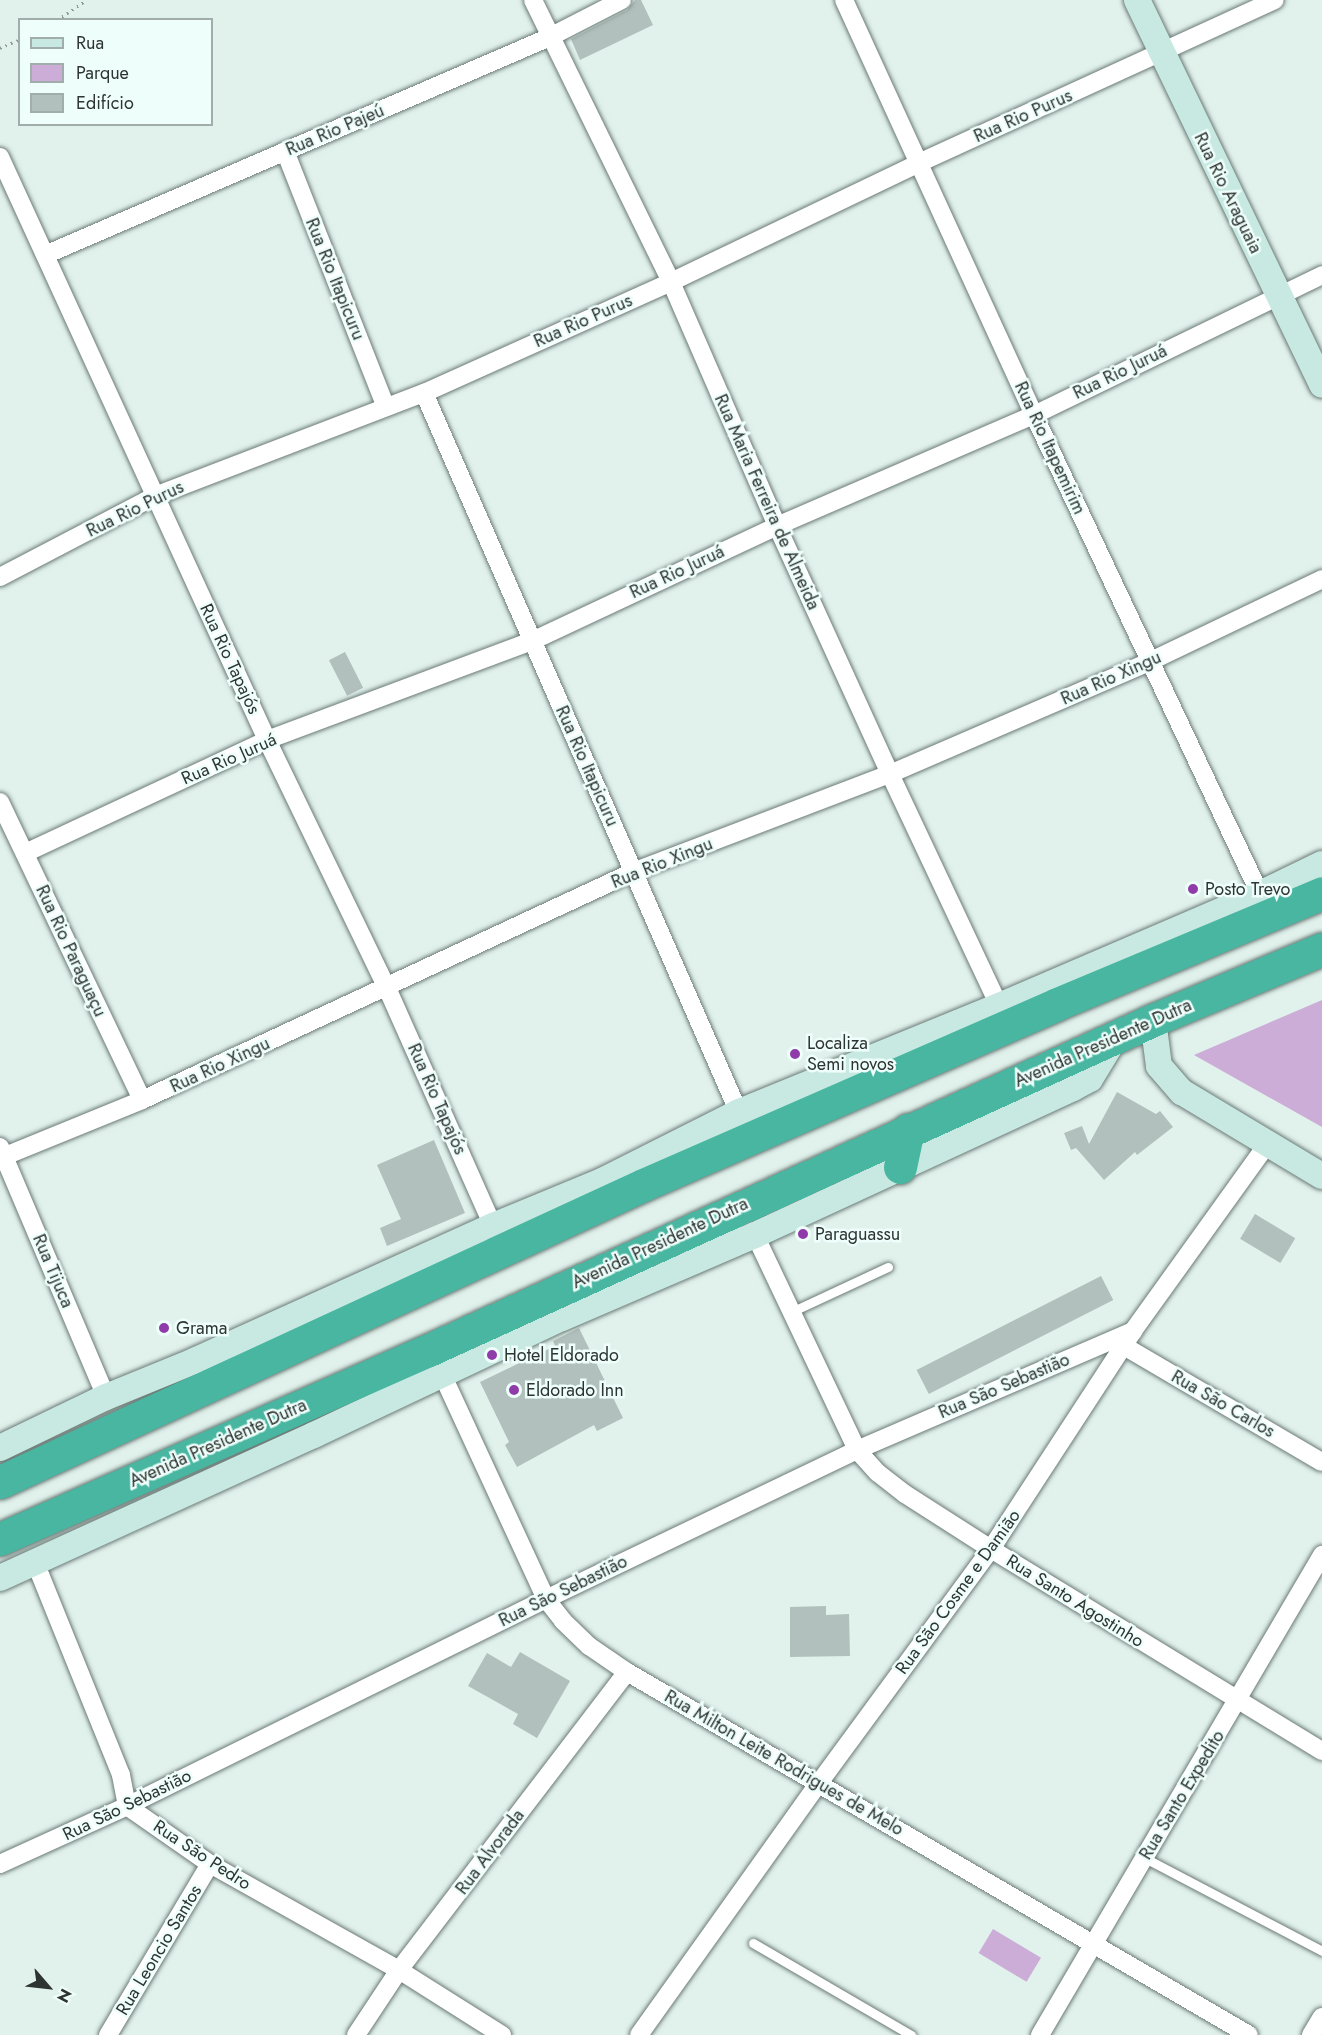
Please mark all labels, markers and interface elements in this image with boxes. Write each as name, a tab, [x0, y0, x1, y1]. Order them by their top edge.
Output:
legend	[18, 18, 213, 126]
text: Rua	[76, 30, 104, 56]
text: Parque	[76, 60, 129, 86]
street label: Rua Rio Purus	[970, 85, 1076, 147]
text: Edifício	[76, 90, 134, 116]
street label: Rua Rio Pajeú	[283, 100, 387, 160]
street label: Rua Rio Araguaia	[1189, 129, 1267, 257]
street label: Rua Rio Itapicuru	[301, 215, 369, 343]
street label: Rua Rio Purus	[530, 290, 636, 352]
street label: Rua Rio Juruá	[1070, 340, 1170, 404]
street label: Rua Rio Itapemirim	[1010, 378, 1090, 518]
street label: Rua Maria Ferreira de Almeida	[710, 391, 824, 613]
street label: Rua Rio Purus	[83, 476, 187, 542]
street label: Rua Rio Juruá	[626, 541, 728, 603]
street label: Rua Rio Tapajós	[195, 600, 265, 718]
street label: Rua Rio Xingu	[1058, 646, 1164, 710]
street label: Rua Rio Itapicuru	[551, 702, 623, 830]
street label: Rua Rio Juruá	[178, 728, 280, 790]
street label: Rua Rio Xingu	[608, 833, 716, 893]
place label: Posto Trevo	[1205, 878, 1290, 900]
street label: Rua Rio Paraguaçu	[31, 882, 111, 1020]
marker: Posto Trevo	[1186, 882, 1200, 896]
street label: Avenida Presidente Dutra	[1011, 994, 1195, 1092]
street label: Rua Rio Xingu	[167, 1033, 273, 1097]
place label: Localiza Semi novos	[807, 1033, 894, 1076]
street label: Rua Rio Tapajós	[403, 1040, 471, 1158]
marker: Localiza Semi novos	[788, 1047, 802, 1061]
street label: Avenida Presidente Dutra	[569, 1193, 751, 1293]
place label: Paraguassu	[815, 1223, 900, 1245]
marker: Paraguassu	[796, 1227, 810, 1241]
street label: Rua Tijuca	[28, 1231, 78, 1311]
place label: Grama	[176, 1317, 227, 1339]
marker: Grama	[157, 1321, 171, 1335]
place label: Hotel Eldorado	[504, 1344, 619, 1366]
marker: Hotel Eldorado	[485, 1348, 499, 1362]
street label: Rua São Sebastião	[935, 1349, 1073, 1423]
street label: Rua São Carlos	[1167, 1366, 1279, 1442]
place label: Eldorado Inn	[526, 1379, 624, 1401]
marker: Eldorado Inn	[507, 1383, 521, 1397]
street label: Avenida Presidente Dutra	[126, 1394, 310, 1492]
street label: Rua São Cosme e Damião	[891, 1505, 1025, 1679]
street label: Rua Santo Agostinho	[1002, 1550, 1148, 1652]
street label: Rua São Sebastião	[495, 1551, 631, 1631]
street label: Rua Milton Leite Rodrigues de Melo	[661, 1686, 907, 1840]
street label: Rua Santo Expedito	[1135, 1726, 1229, 1864]
street label: Rua São Sebastião	[59, 1765, 195, 1845]
street label: Rua Alvorada	[451, 1805, 529, 1899]
street label: Rua São Pedro	[149, 1815, 255, 1895]
street label: Rua Leoncio Santos	[112, 1881, 206, 2019]
north arrow	[18, 1957, 78, 2017]
text: N	[51, 1985, 77, 2007]

